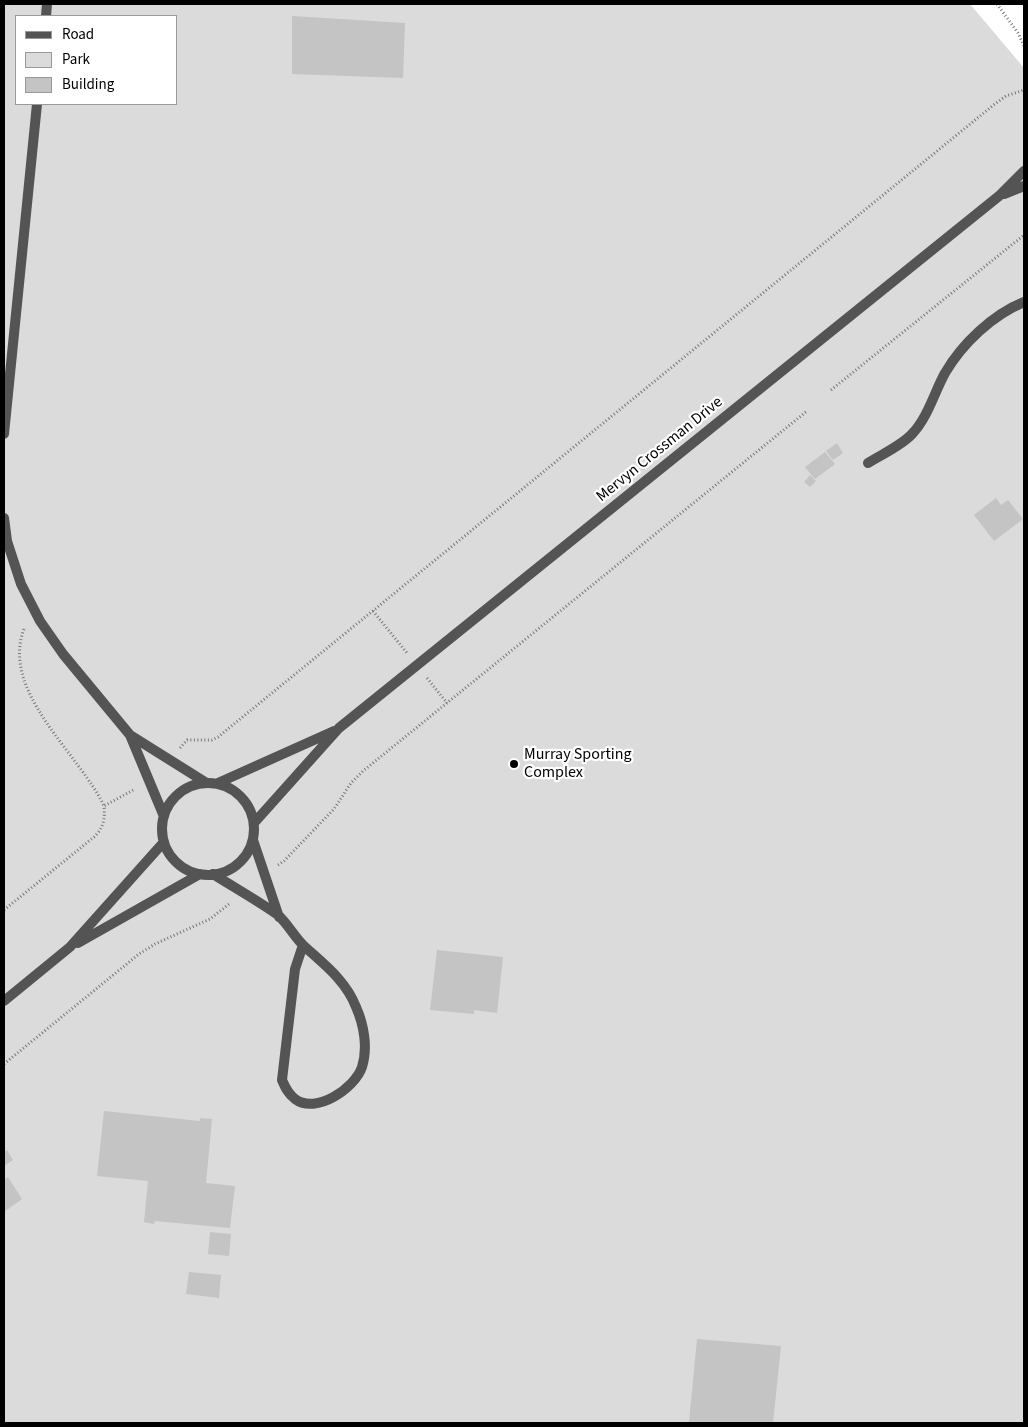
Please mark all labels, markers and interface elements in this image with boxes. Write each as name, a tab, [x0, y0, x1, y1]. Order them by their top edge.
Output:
legend	[15, 15, 178, 105]
text: Road	[62, 24, 94, 45]
text: Park	[62, 49, 90, 70]
text: Building	[62, 74, 114, 95]
street label: Mervyn Crossman Drive	[593, 393, 727, 507]
place label: Murray Sporting Complex	[524, 745, 632, 783]
marker: Murray Sporting Complex	[508, 758, 520, 770]

